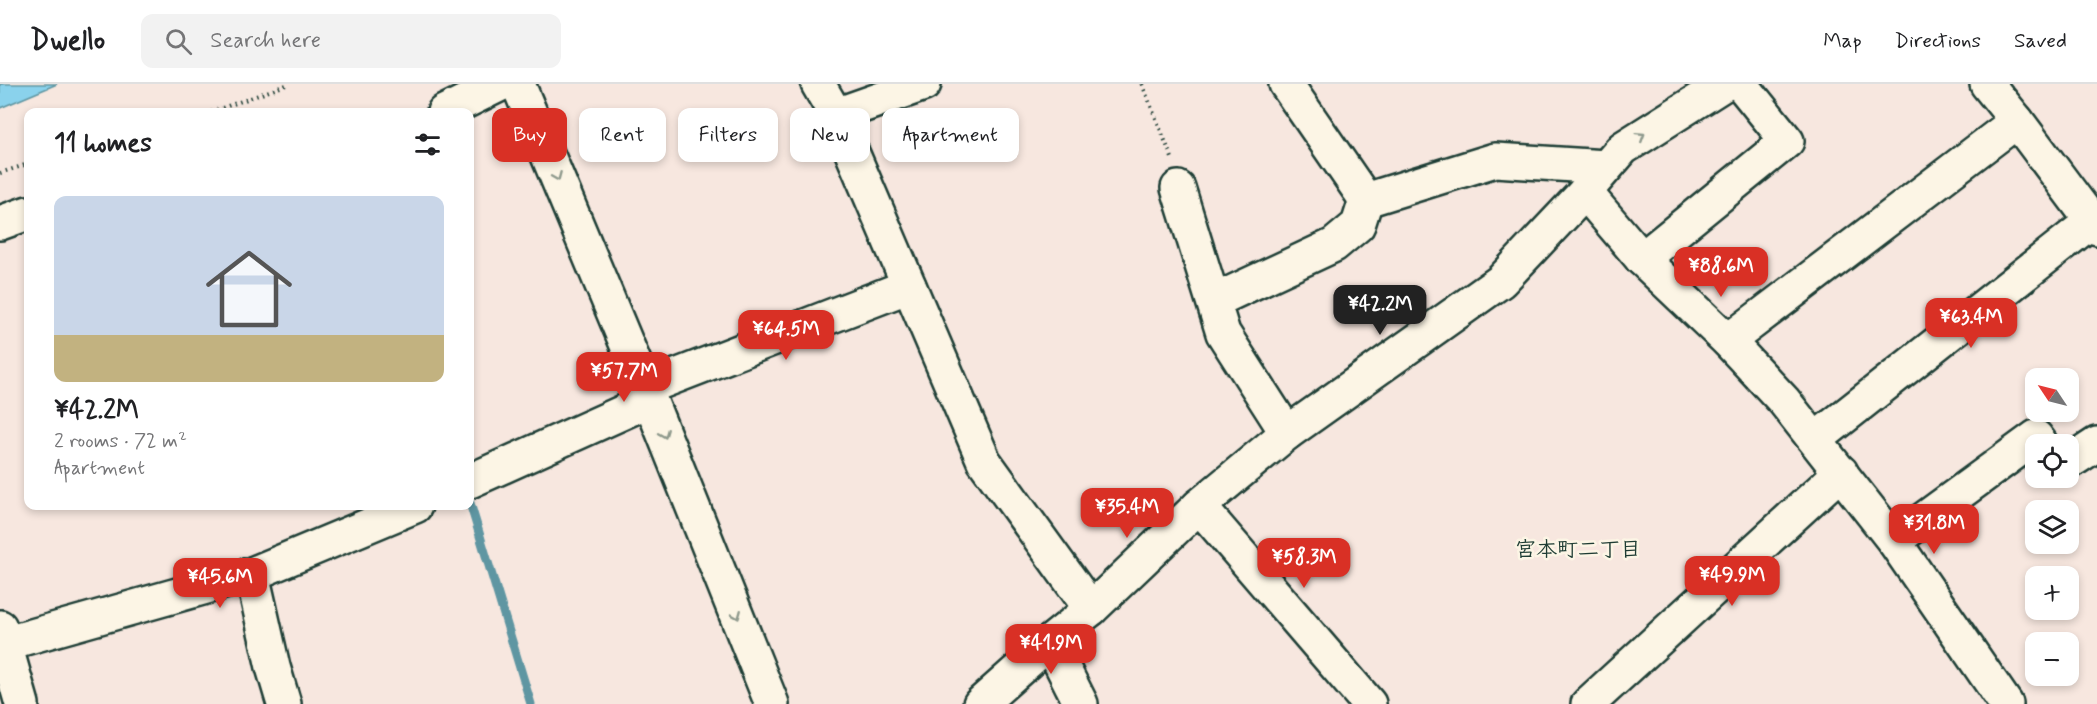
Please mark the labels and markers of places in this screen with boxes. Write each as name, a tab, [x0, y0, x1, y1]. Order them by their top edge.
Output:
pin: ¥88.6M	[1672, 247, 1770, 298]
pin: ¥42.2M	[1331, 285, 1429, 336]
pin: ¥63.4M	[1922, 298, 2020, 349]
pin: ¥64.5M	[737, 310, 835, 361]
pin: ¥57.7M	[575, 352, 673, 403]
pin: ¥35.4M	[1078, 488, 1176, 539]
pin: ¥31.8M	[1885, 504, 1983, 555]
pin: ¥58.3M	[1255, 538, 1353, 589]
pin: ¥49.9M	[1683, 556, 1781, 607]
pin: ¥45.6M	[171, 558, 269, 609]
pin: ¥41.9M	[1002, 624, 1100, 675]

